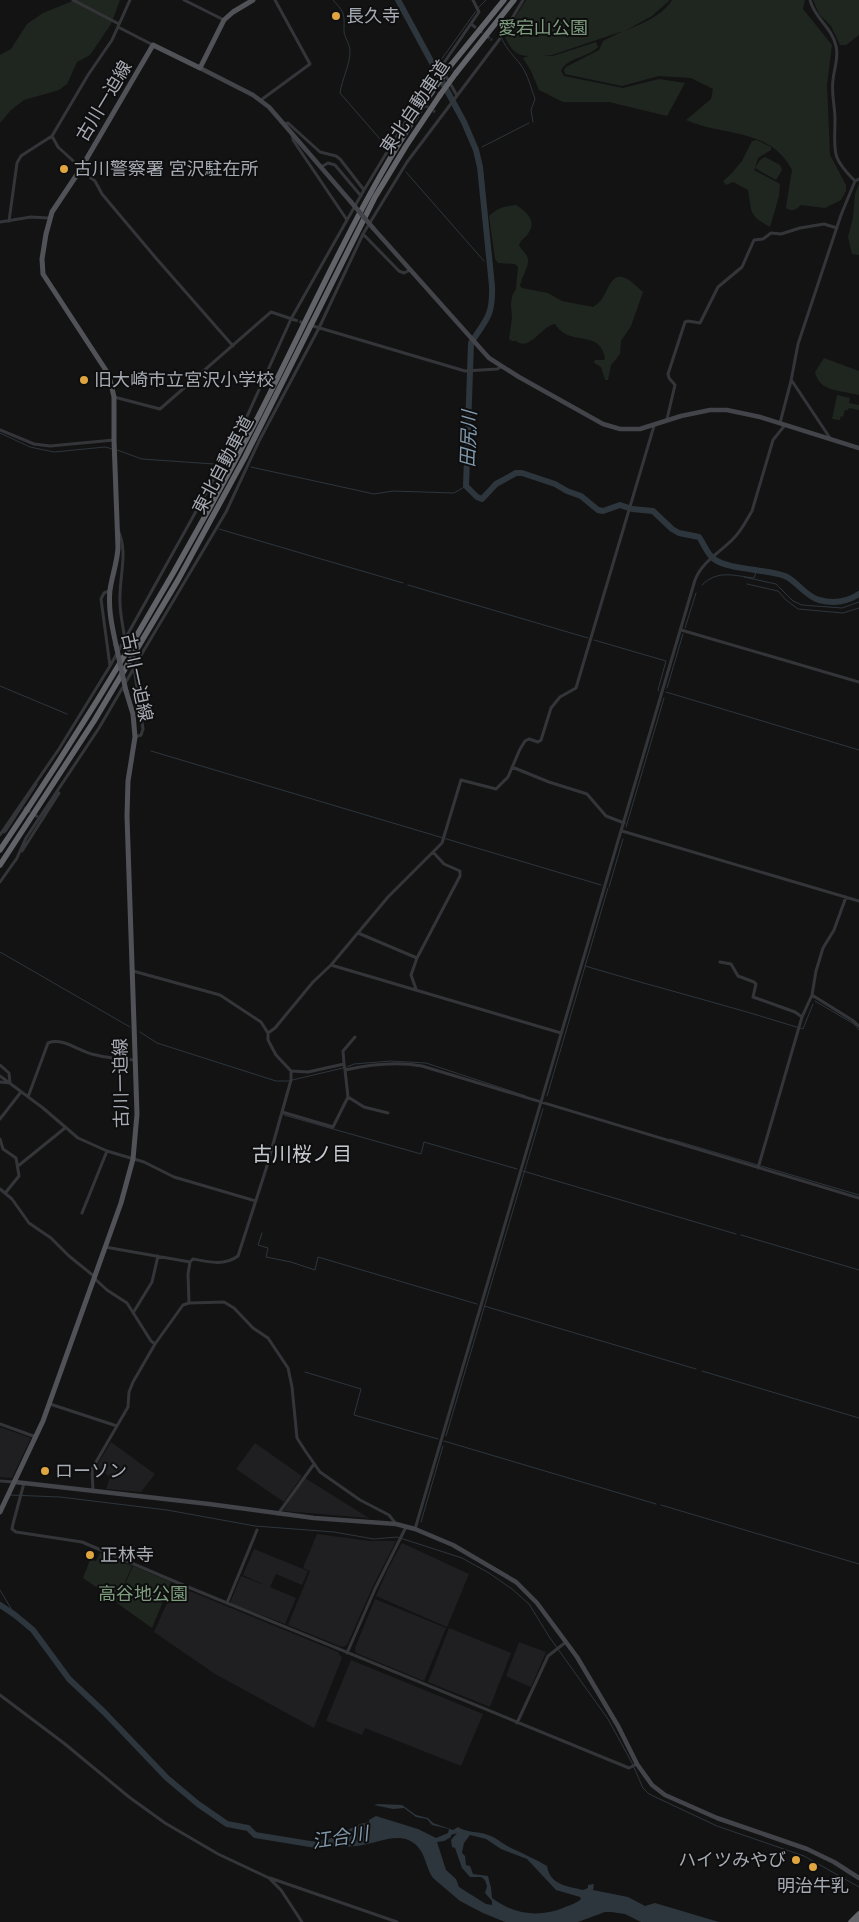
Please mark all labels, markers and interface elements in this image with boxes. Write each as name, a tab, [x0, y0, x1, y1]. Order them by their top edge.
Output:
place label: 長久寺	[346, 4, 400, 26]
marker: 長久寺	[330, 10, 342, 22]
park label: 愛宕山公園	[498, 16, 588, 38]
street label: 古川一迫線	[71, 56, 136, 145]
street label: 東北自動車道	[375, 56, 453, 157]
place label: 古川警察署 宮沢駐在所	[74, 157, 259, 179]
marker: 古川警察署 宮沢駐在所	[58, 163, 70, 175]
place label: 旧大崎市立宮沢小学校	[94, 368, 274, 390]
marker: 旧大崎市立宮沢小学校	[78, 374, 90, 386]
water label: 田尻川	[455, 408, 480, 468]
street label: 東北自動車道	[187, 412, 257, 517]
street label: 古川一迫線	[118, 630, 158, 723]
street label: 古川一迫線	[108, 1038, 132, 1128]
district label: 古川桜ノ目	[252, 1141, 352, 1165]
place label: ローソン	[55, 1459, 127, 1481]
marker: ローソン	[39, 1465, 51, 1477]
place label: 正林寺	[100, 1543, 154, 1565]
marker: 正林寺	[84, 1549, 96, 1561]
park label: 高谷地公園	[98, 1582, 188, 1604]
water label: 江合川	[310, 1820, 372, 1852]
place label: ハイツみやび	[678, 1848, 786, 1870]
marker: ハイツみやび	[790, 1854, 802, 1866]
marker: 明治牛乳	[807, 1861, 819, 1873]
place label: 明治牛乳	[777, 1874, 849, 1896]

